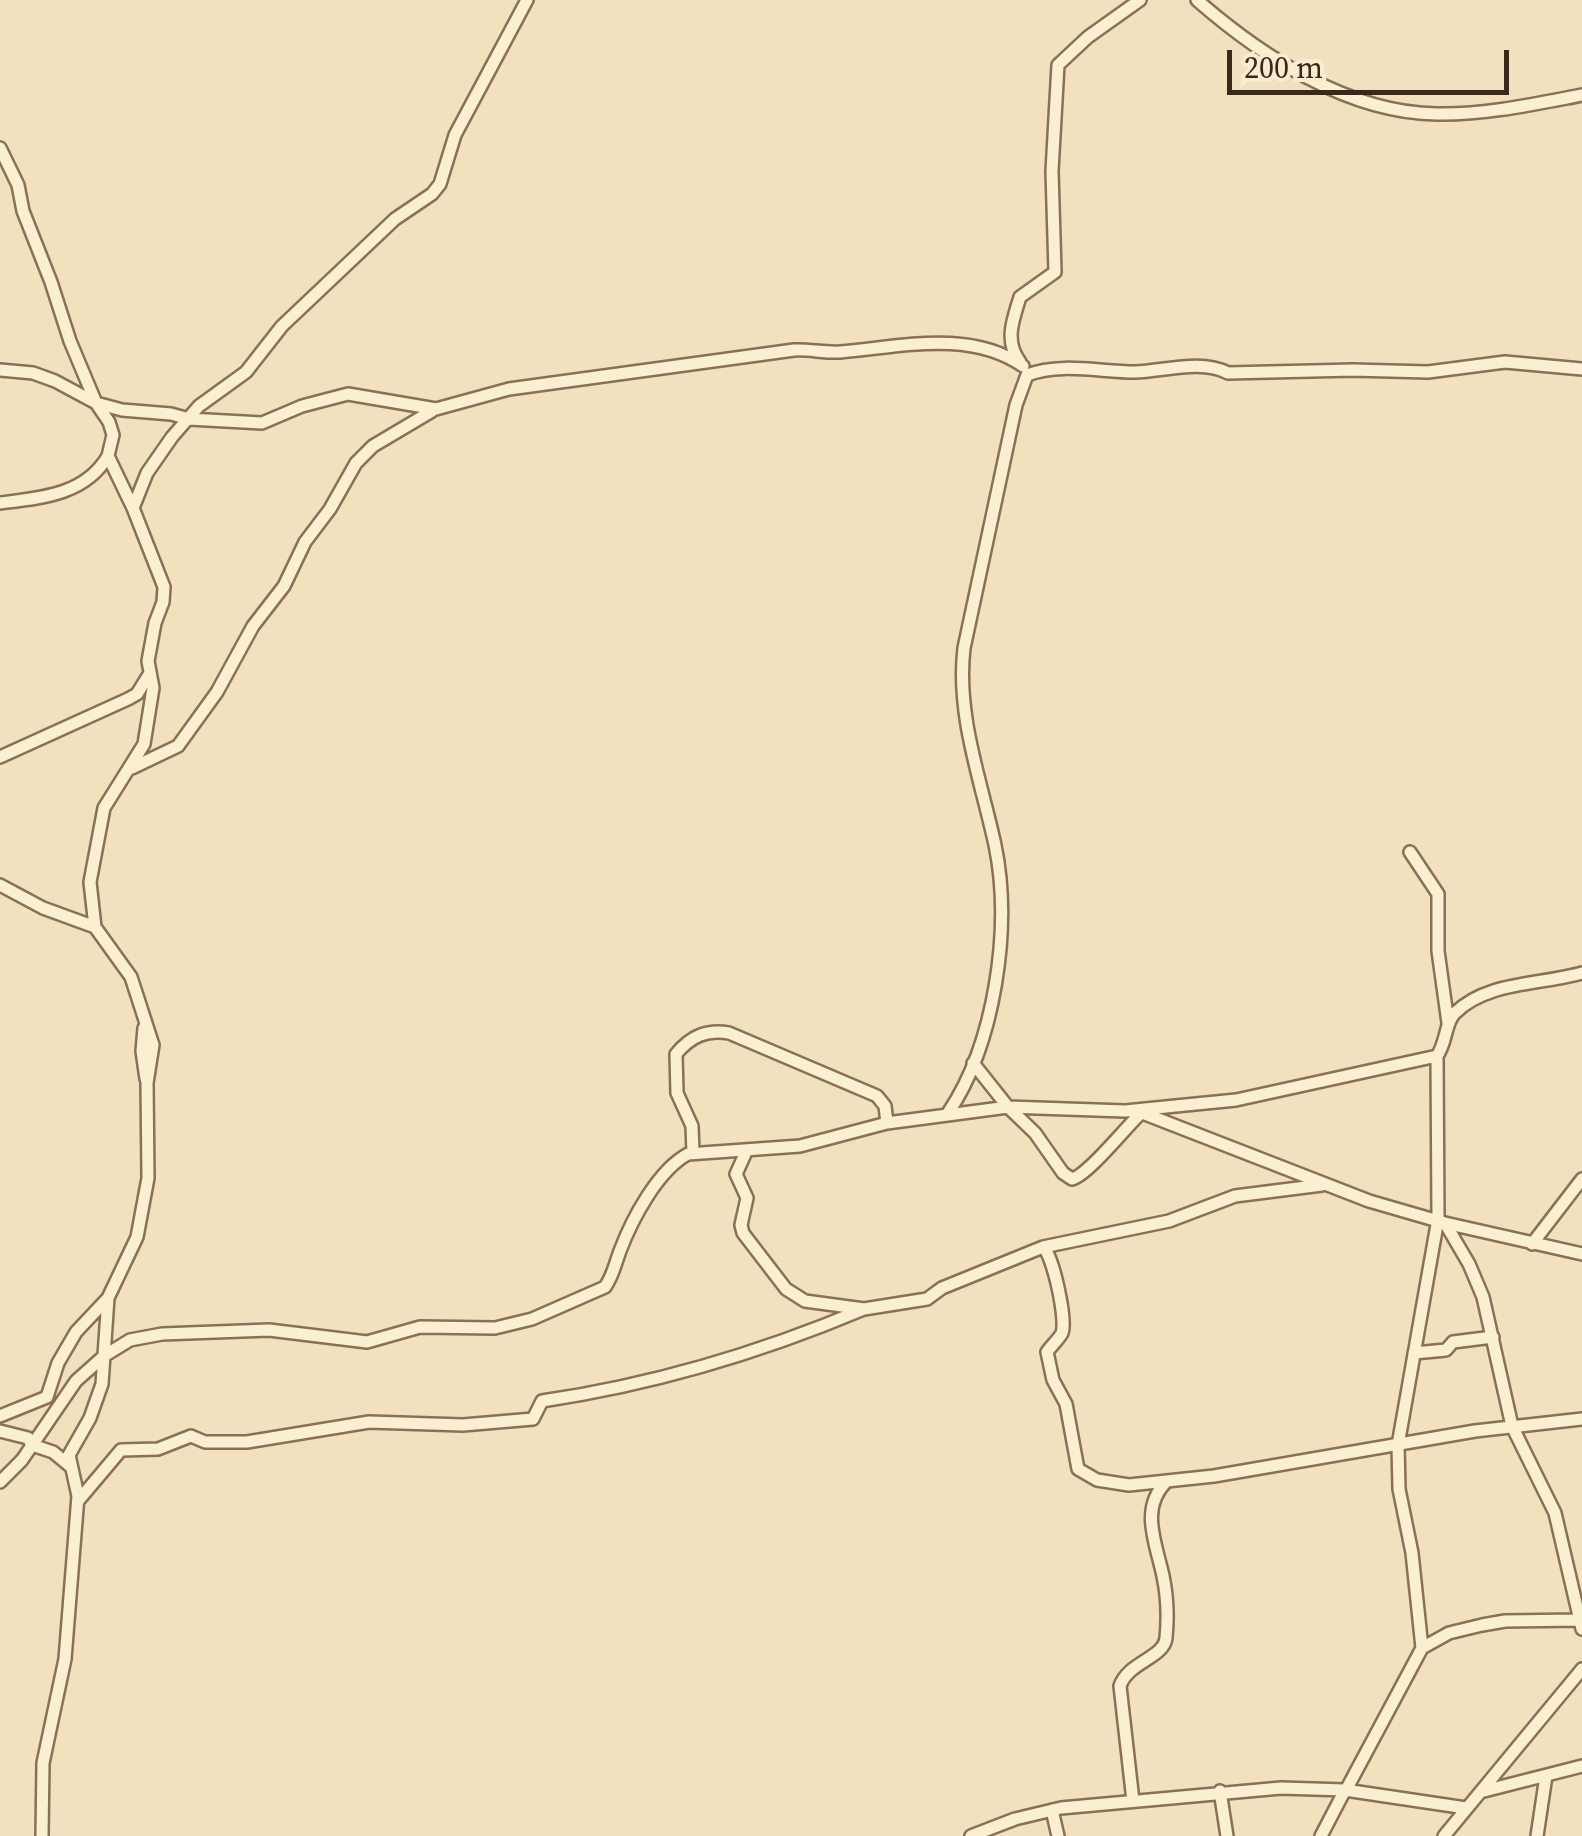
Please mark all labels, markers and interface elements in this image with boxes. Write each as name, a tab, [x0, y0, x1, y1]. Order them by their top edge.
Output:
scale bar	[1232, 30, 1514, 92]
text: 200 m	[1244, 47, 1323, 88]

